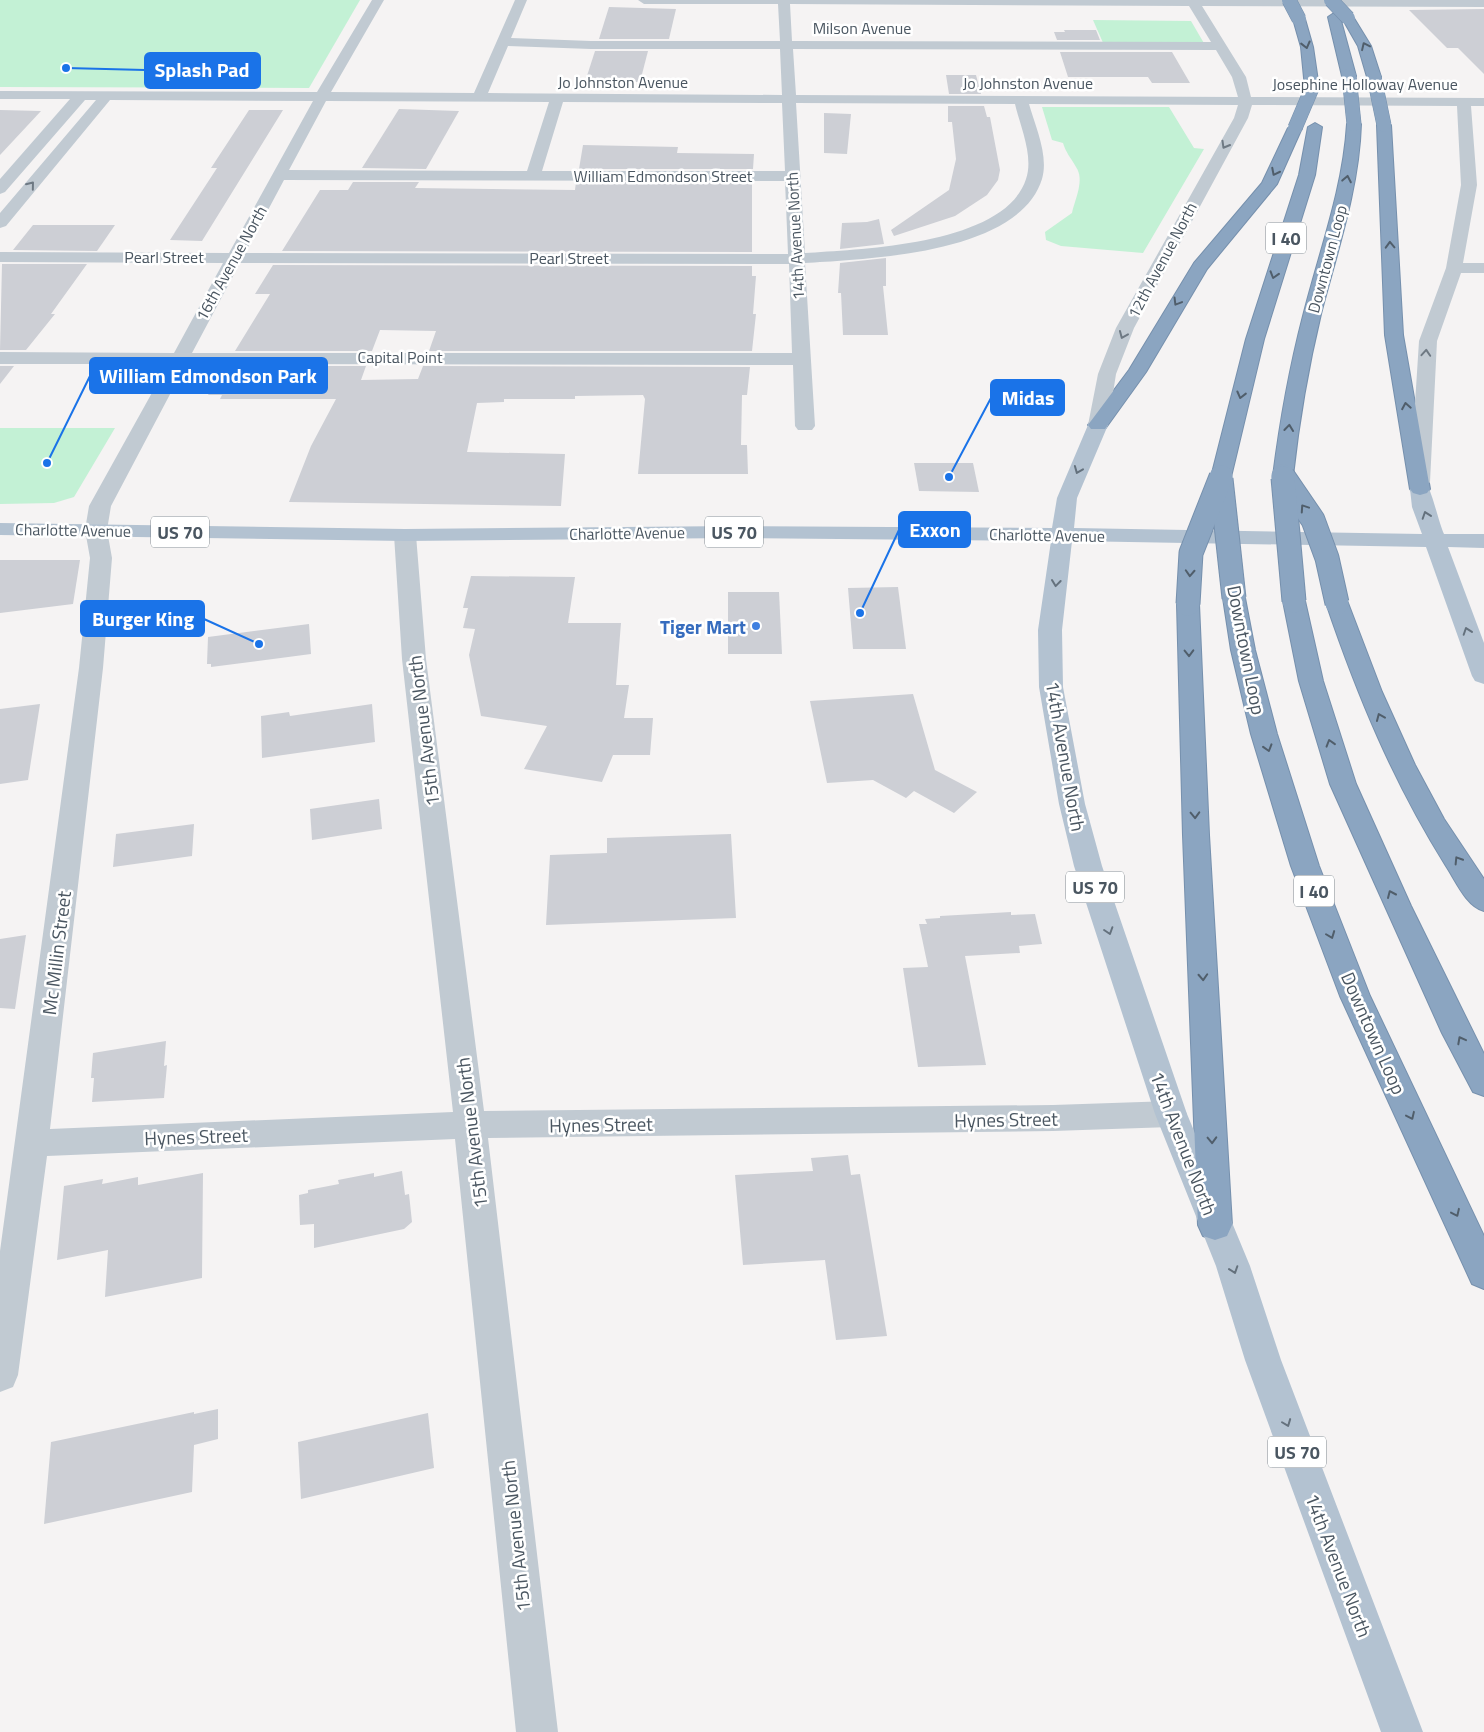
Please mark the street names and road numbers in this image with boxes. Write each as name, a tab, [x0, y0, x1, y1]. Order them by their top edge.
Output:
street label: Milson Avenue	[813, 16, 911, 40]
street label: Jo Johnston Avenue	[558, 70, 688, 94]
street label: Jo Johnston Avenue	[963, 71, 1093, 95]
street label: Josephine Holloway Avenue	[1272, 72, 1458, 96]
street label: William Edmondson Street	[574, 164, 753, 188]
street label: 14th Avenue North	[780, 171, 810, 301]
street label: 12th Avenue North	[1121, 198, 1203, 322]
street label: 16th Avenue North	[189, 201, 273, 325]
street label: Downtown Loop	[1301, 202, 1353, 316]
road number: I 40	[1266, 222, 1306, 254]
street label: Pearl Street	[124, 245, 204, 269]
street label: Pearl Street	[529, 246, 609, 270]
street label: Capital Point	[357, 345, 443, 369]
road number: US 70	[151, 516, 209, 548]
road number: US 70	[705, 516, 763, 548]
street label: Charlotte Avenue	[15, 517, 131, 543]
street label: Charlotte Avenue	[569, 520, 685, 546]
street label: Charlotte Avenue	[989, 522, 1105, 548]
street label: Downtown Loop	[1220, 583, 1274, 717]
street label: 15th Avenue North	[399, 654, 447, 808]
street label: 14th Avenue North	[1039, 679, 1093, 833]
road number: US 70	[1066, 872, 1124, 902]
road number: I 40	[1294, 876, 1334, 906]
street label: Mc Millin Street	[34, 889, 78, 1017]
street label: Downtown Loop	[1334, 967, 1414, 1099]
street label: 15th Avenue North	[447, 1056, 495, 1210]
street label: 14th Avenue North	[1143, 1067, 1225, 1219]
street label: Hynes Street	[954, 1104, 1058, 1134]
street label: Hynes Street	[549, 1109, 653, 1139]
street label: Hynes Street	[144, 1120, 249, 1152]
road number: US 70	[1268, 1436, 1326, 1468]
street label: 15th Avenue North	[493, 1459, 537, 1613]
street label: 14th Avenue North	[1298, 1489, 1380, 1641]

